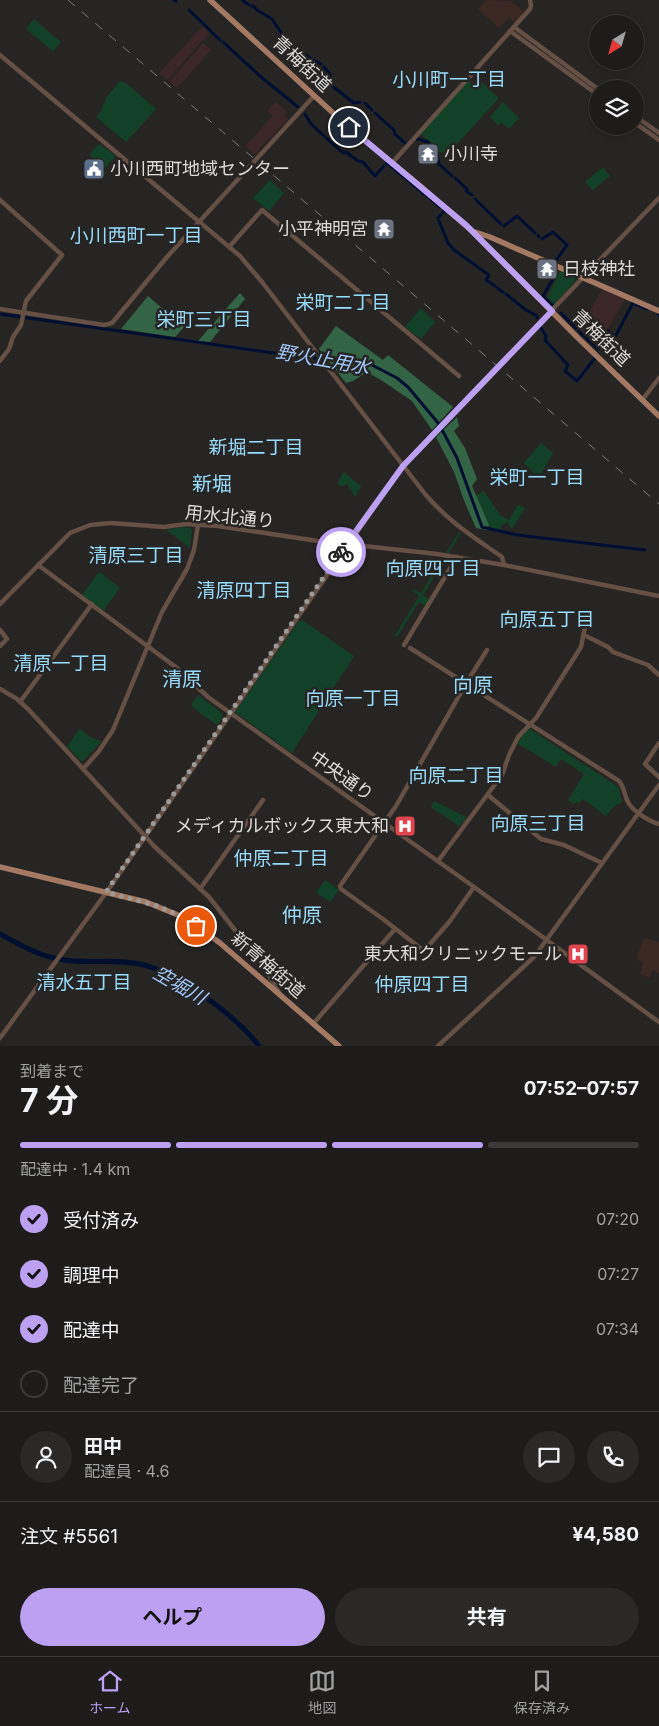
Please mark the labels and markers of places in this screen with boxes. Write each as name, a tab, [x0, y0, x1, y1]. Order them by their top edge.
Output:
pin	[328, 106, 370, 148]
temple icon: 小川寺	[416, 142, 440, 166]
place label: 小川寺	[444, 143, 498, 164]
public building icon: 小川西町地域センター	[82, 157, 106, 181]
place label: 小川西町地域センター	[110, 158, 290, 179]
temple icon: 小平神明宮	[372, 217, 396, 241]
place label: 小平神明宮	[278, 218, 368, 239]
temple icon: 日枝神社	[535, 257, 559, 281]
place label: 日枝神社	[563, 258, 635, 279]
hospital icon: メディカルボックス東大和	[393, 814, 417, 838]
place label: メディカルボックス東大和	[175, 815, 389, 836]
pin	[175, 905, 217, 947]
hospital icon: 東大和クリニックモール	[566, 942, 590, 966]
place label: 東大和クリニックモール	[364, 943, 562, 964]

